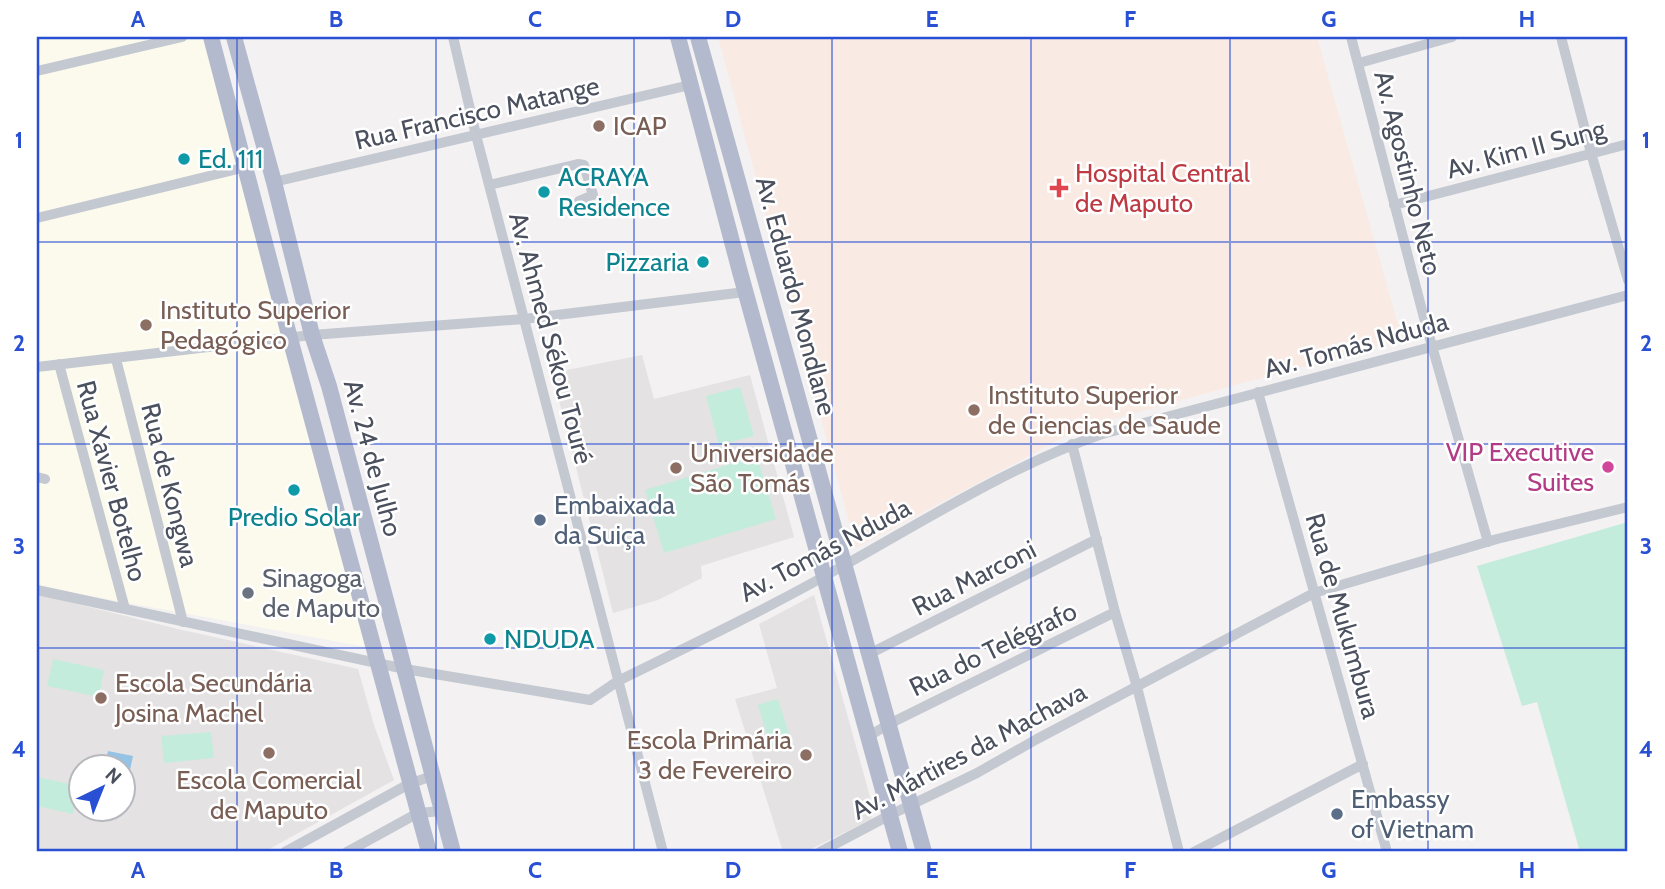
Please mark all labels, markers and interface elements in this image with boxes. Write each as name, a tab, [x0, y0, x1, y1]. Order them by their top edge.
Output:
text: A	[131, 5, 146, 33]
text: B	[329, 5, 343, 33]
text: C	[528, 5, 542, 33]
text: D	[725, 5, 741, 33]
text: E	[925, 5, 939, 33]
text: F	[1124, 5, 1136, 33]
text: G	[1321, 5, 1337, 33]
text: H	[1519, 5, 1535, 33]
street label: Av. Agostinho Neto	[1367, 67, 1449, 279]
street label: Rua Francisco Matange	[352, 69, 602, 157]
place label: ICAP	[613, 110, 667, 142]
street label: Av. Kim II Sung	[1443, 112, 1610, 186]
marker: ICAP	[591, 118, 607, 134]
text: 1	[15, 126, 23, 154]
text: 1	[1642, 126, 1650, 154]
place label: Ed. 111	[198, 143, 263, 175]
marker: Ed. 111	[176, 151, 192, 167]
place label: Hospital Central de Maputo	[1075, 157, 1250, 219]
place label: ACRAYA Residence	[558, 161, 670, 223]
street label: Av. Eduardo Mondlane	[749, 173, 843, 419]
marker: Hospital Central de Maputo	[1049, 178, 1069, 198]
marker: ACRAYA Residence	[536, 184, 552, 200]
street label: Av. Ahmed Sékou Touré	[502, 209, 600, 467]
place label: Pizzaria	[606, 246, 690, 278]
marker: Pizzaria	[695, 254, 711, 270]
place label: Instituto Superior Pedagógico	[160, 294, 351, 356]
street label: Av. Tomás Nduda	[1260, 305, 1452, 385]
marker: Instituto Superior Pedagógico	[138, 317, 154, 333]
text: 2	[13, 329, 25, 357]
text: 2	[1640, 329, 1652, 357]
street label: Av. 24 de Julho	[337, 376, 409, 540]
street label: Rua Xavier Botelho	[70, 377, 154, 585]
place label: Instituto Superior de Ciencias de Saude	[988, 379, 1221, 441]
street label: Rua de Kongwa	[134, 400, 206, 571]
marker: Instituto Superior de Ciencias de Saude	[966, 402, 982, 418]
place label: VIP Executive Suites	[1446, 436, 1594, 498]
place label: Universidade São Tomás	[690, 437, 833, 499]
marker: VIP Executive Suites	[1600, 459, 1616, 475]
marker: Universidade São Tomás	[668, 460, 684, 476]
marker: Predio Solar	[286, 482, 302, 498]
place label: Embaixada da Suiça	[554, 489, 676, 551]
street label: Av. Tomás Nduda	[734, 491, 917, 609]
place label: Predio Solar	[228, 501, 361, 533]
street label: Rua de Mukumbura	[1298, 510, 1388, 723]
marker: Embaixada da Suiça	[532, 512, 548, 528]
text: 3	[13, 532, 25, 560]
text: 3	[1640, 532, 1652, 560]
street label: Rua Marconi	[907, 533, 1041, 623]
place label: Sinagoga de Maputo	[262, 562, 380, 624]
marker: Sinagoga de Maputo	[240, 585, 256, 601]
street label: Rua do Telégrafo	[904, 595, 1082, 703]
place label: NDUDA	[504, 623, 595, 655]
marker: NDUDA	[482, 631, 498, 647]
place label: Escola Secundária Josina Machel	[114, 667, 313, 729]
street label: Av. Mártires da Machava	[846, 675, 1092, 826]
marker: Escola Secundária Josina Machel	[93, 690, 109, 706]
place label: Escola Primária 3 de Fevereiro	[627, 724, 793, 786]
text: 4	[12, 735, 26, 763]
text: 4	[1639, 735, 1653, 763]
marker: Escola Comercial de Maputo	[261, 745, 277, 761]
marker: Escola Primária 3 de Fevereiro	[798, 747, 814, 763]
north arrow	[66, 752, 136, 822]
text: N	[100, 763, 126, 789]
place label: Escola Comercial de Maputo	[176, 764, 362, 826]
place label: Embassy of Vietnam	[1351, 783, 1474, 845]
marker: Embassy of Vietnam	[1329, 806, 1345, 822]
text: A	[131, 856, 146, 884]
text: B	[329, 856, 343, 884]
text: C	[528, 856, 542, 884]
text: D	[725, 856, 741, 884]
text: E	[925, 856, 939, 884]
text: F	[1124, 856, 1136, 884]
text: G	[1321, 856, 1337, 884]
text: H	[1519, 856, 1535, 884]

